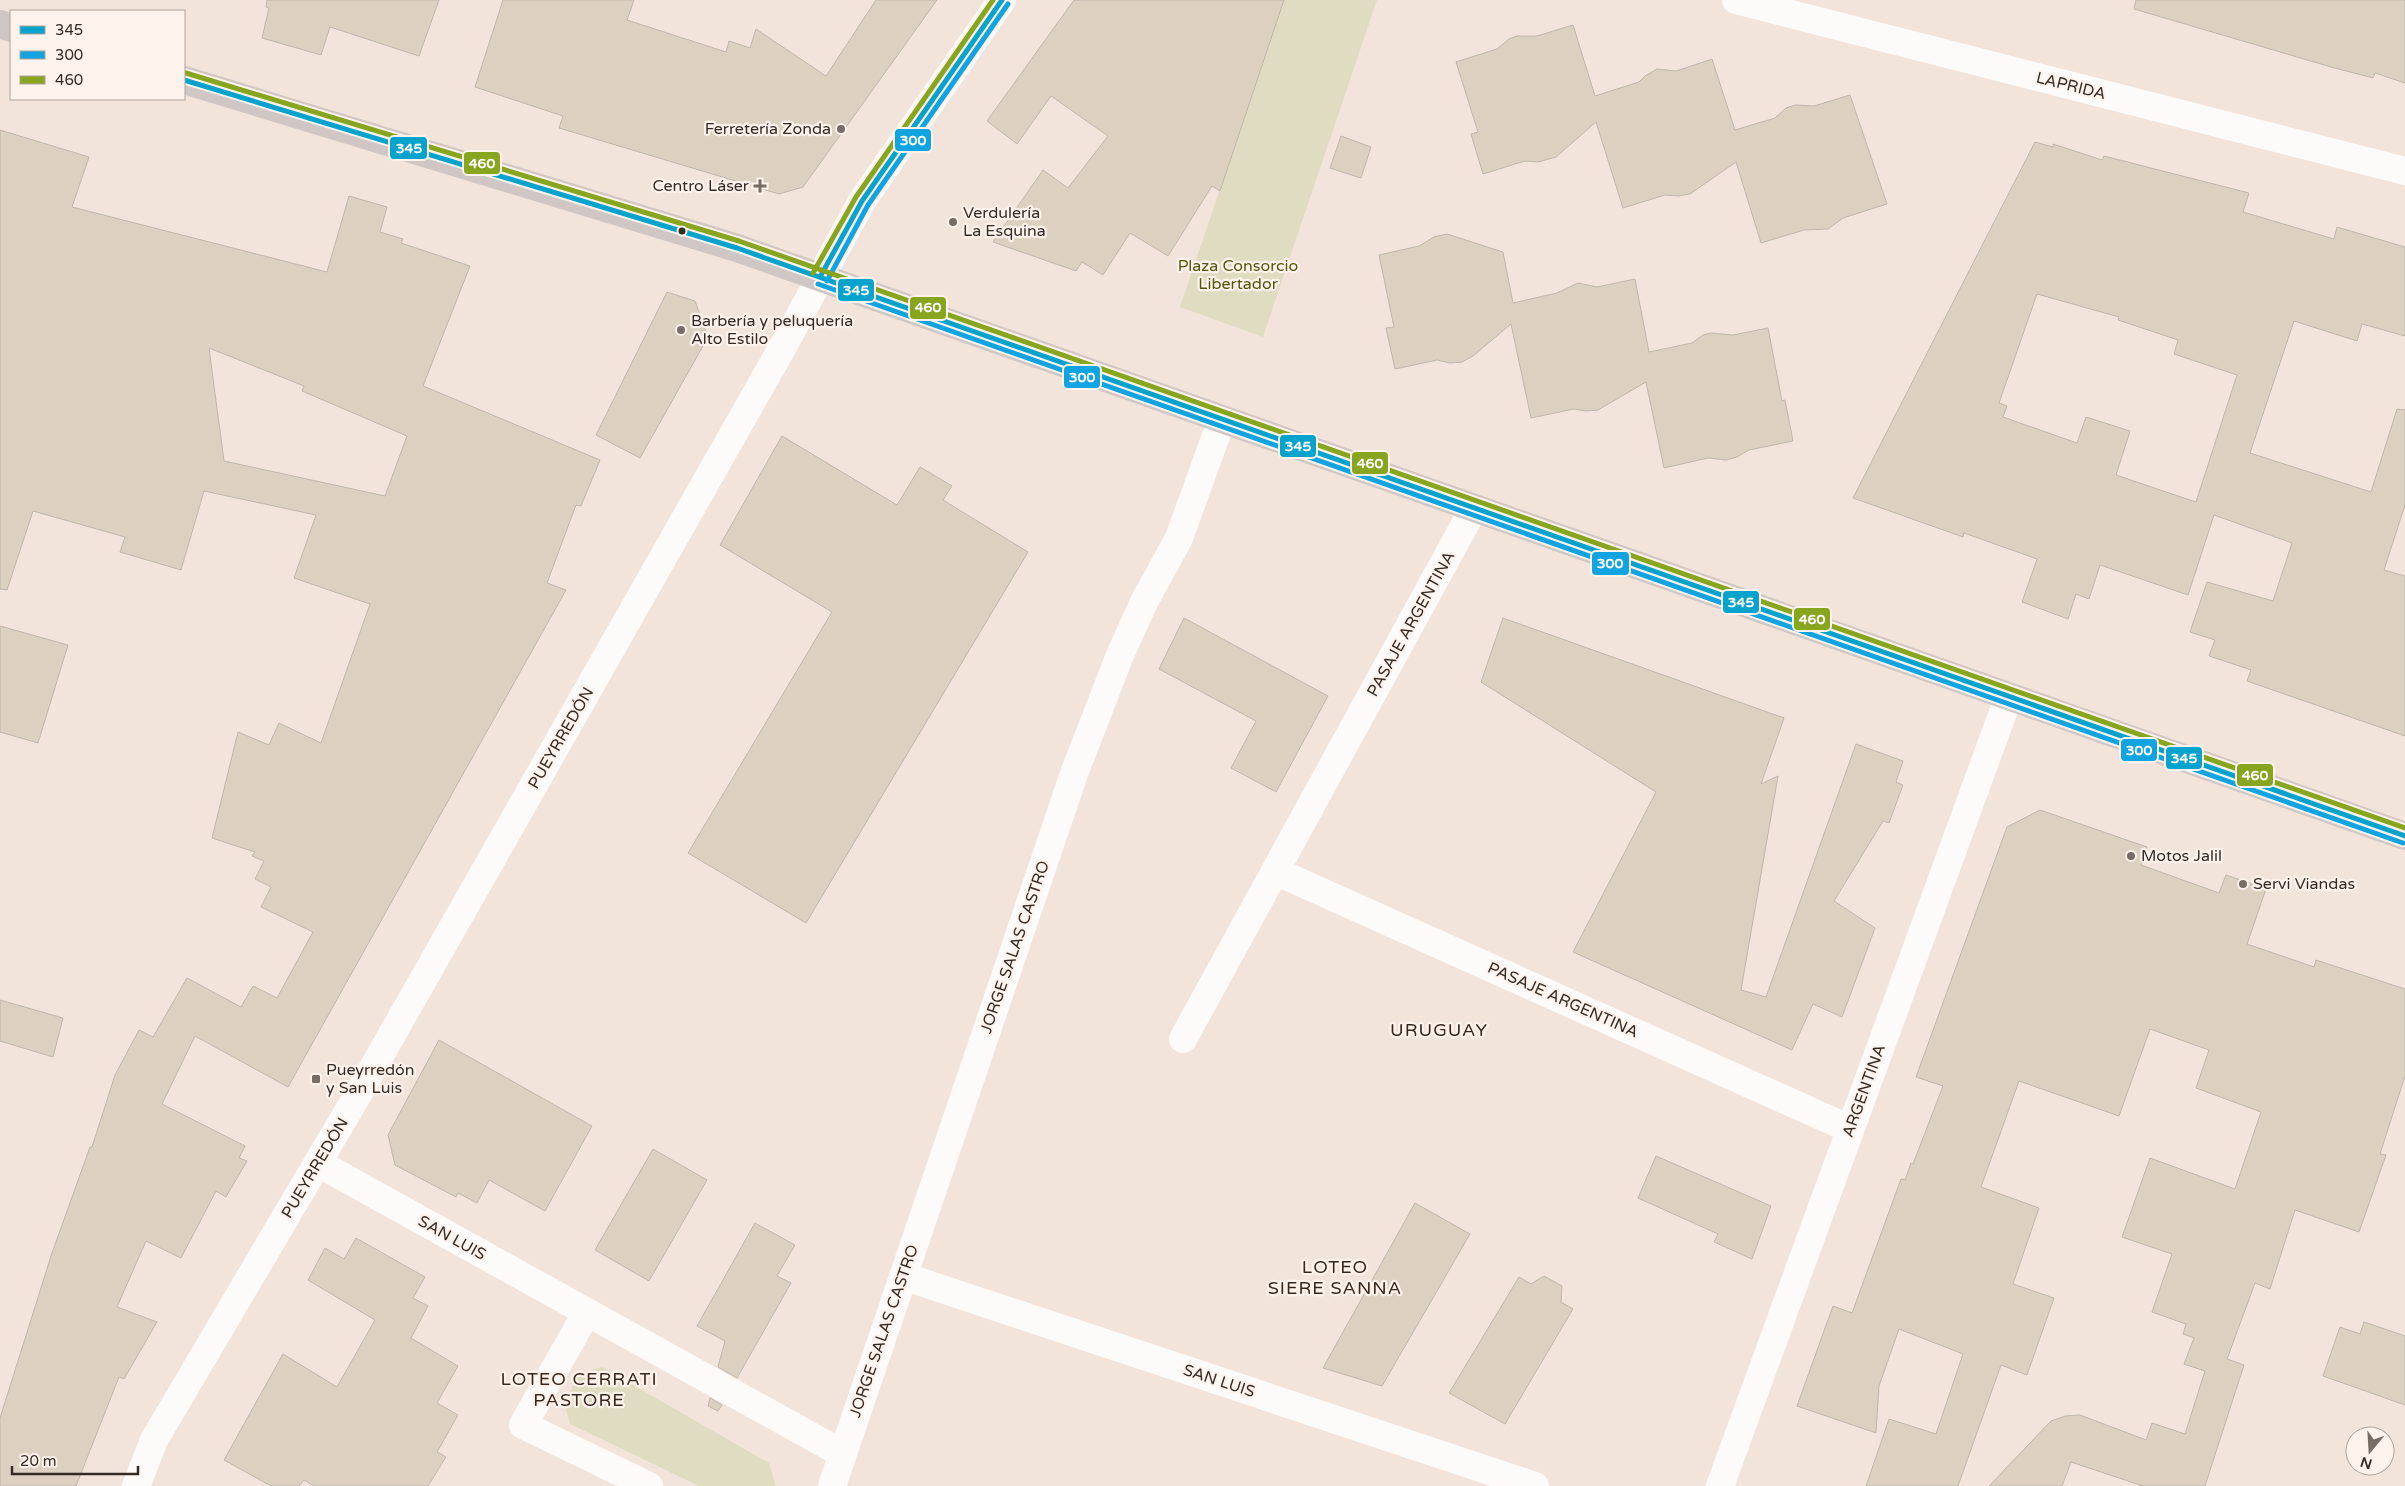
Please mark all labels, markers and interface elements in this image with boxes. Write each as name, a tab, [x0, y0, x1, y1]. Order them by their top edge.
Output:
legend	[10, 10, 185, 100]
text: 345	[55, 21, 83, 39]
text: 300	[55, 46, 83, 64]
street label: LAPRIDA	[2034, 68, 2108, 104]
text: 460	[55, 71, 83, 89]
place label: Ferretería Zonda	[705, 119, 831, 139]
marker: Ferretería Zonda	[835, 123, 847, 135]
line badge: 300	[894, 128, 932, 152]
text: 300	[900, 132, 926, 149]
line badge: 345	[389, 136, 428, 160]
text: 345	[396, 140, 422, 157]
line badge: 460	[463, 151, 501, 175]
text: 460	[469, 155, 495, 172]
place label: Centro Láser	[653, 176, 750, 196]
marker: Centro Láser	[753, 179, 767, 193]
place label: Verdulería La Esquina	[963, 203, 1046, 241]
marker: Verdulería La Esquina	[947, 216, 959, 228]
unlabelled marker	[677, 226, 687, 236]
park label: Plaza Consorcio Libertador	[1178, 256, 1298, 294]
line badge: 345	[837, 278, 875, 302]
text: 345	[843, 282, 869, 299]
line badge: 460	[909, 296, 947, 320]
text: 460	[915, 299, 941, 316]
place label: Barbería y peluquería Alto Estilo	[691, 311, 853, 349]
marker: Barbería y peluquería Alto Estilo	[675, 324, 687, 336]
line badge: 300	[1063, 365, 1101, 389]
text: 300	[1069, 369, 1095, 386]
line badge: 345	[1279, 434, 1317, 458]
text: 345	[1285, 438, 1311, 455]
line badge: 460	[1351, 451, 1389, 475]
text: 460	[1357, 455, 1383, 472]
street label: PASAJE ARGENTINA	[1363, 548, 1459, 700]
line badge: 300	[1591, 551, 1630, 576]
text: 300	[1597, 555, 1623, 572]
line badge: 345	[1722, 590, 1760, 614]
text: 345	[1728, 594, 1754, 611]
line badge: 460	[1793, 607, 1831, 631]
text: 460	[1799, 611, 1825, 628]
street label: PUEYRREDÓN	[524, 684, 598, 792]
line badge: 300	[2120, 738, 2158, 762]
text: 300	[2126, 742, 2152, 759]
line badge: 345	[2165, 746, 2203, 770]
text: 345	[2171, 750, 2197, 767]
line badge: 460	[2236, 763, 2274, 787]
text: 460	[2242, 767, 2268, 784]
place label: Motos Jalil	[2141, 846, 2222, 866]
marker: Motos Jalil	[2125, 850, 2137, 862]
street label: JORGE SALAS CASTRO	[976, 858, 1054, 1036]
place label: Servi Viandas	[2253, 874, 2355, 894]
marker: Servi Viandas	[2237, 878, 2249, 890]
street label: PASAJE ARGENTINA	[1484, 958, 1642, 1042]
district label: URUGUAY	[1390, 1019, 1488, 1041]
street label: ARGENTINA	[1838, 1042, 1890, 1140]
place label: Pueyrredón y San Luis	[326, 1060, 415, 1098]
marker: Pueyrredón y San Luis	[310, 1073, 322, 1085]
street label: PUEYRREDÓN	[277, 1114, 353, 1222]
street label: SAN LUIS	[415, 1211, 489, 1265]
street label: JORGE SALAS CASTRO	[845, 1242, 923, 1420]
district label: LOTEO SIERE SANNA	[1268, 1256, 1402, 1299]
street label: SAN LUIS	[1181, 1360, 1258, 1402]
district label: LOTEO CERRATI PASTORE	[500, 1368, 658, 1411]
north arrow	[2345, 1426, 2395, 1476]
scale bar	[12, 1444, 139, 1476]
text: 20 m	[20, 1452, 57, 1470]
text: N	[2358, 1453, 2374, 1473]

